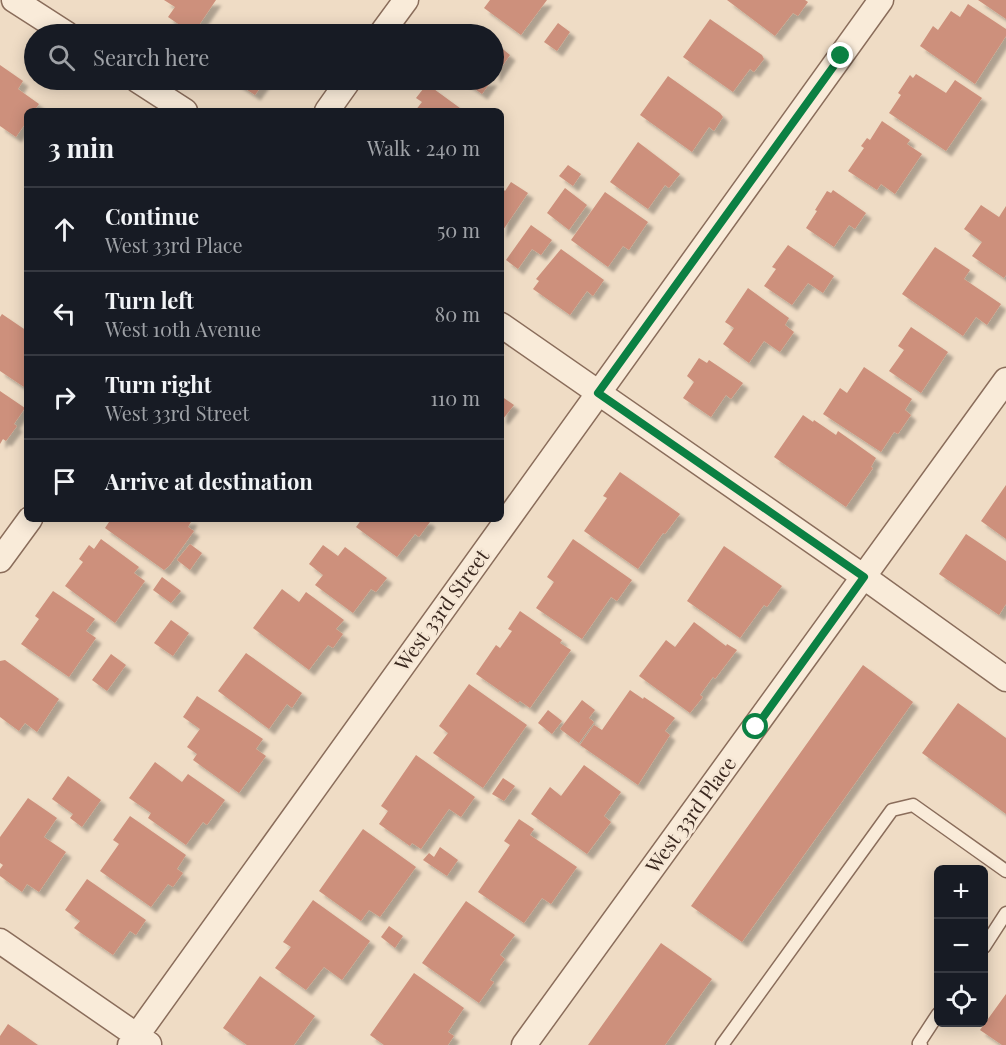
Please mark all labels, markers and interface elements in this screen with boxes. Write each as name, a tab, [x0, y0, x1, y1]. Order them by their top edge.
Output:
search box	[24, 24, 504, 90]
icon: search	[45, 41, 78, 74]
text: Search here	[93, 42, 209, 72]
route end	[827, 42, 853, 68]
text: 3 min	[48, 130, 114, 165]
text: Walk · 240 m	[367, 134, 480, 161]
text: Continue	[105, 201, 199, 231]
icon: ahead	[48, 213, 81, 246]
text: 50 m	[437, 216, 480, 243]
text: West 33rd Place	[105, 231, 243, 258]
text: Turn left	[105, 285, 194, 315]
icon: left	[48, 297, 81, 330]
text: 80 m	[435, 300, 480, 327]
text: West 10th Avenue	[105, 315, 261, 342]
text: Turn right	[105, 369, 211, 399]
icon: right	[48, 381, 81, 414]
text: 110 m	[430, 384, 480, 411]
text: West 33rd Street	[105, 399, 249, 426]
icon: arrive	[48, 465, 81, 498]
text: Arrive at destination	[105, 466, 313, 496]
street label: West 33rd Street	[387, 542, 495, 676]
route start	[742, 713, 768, 739]
street label: West 33rd Place	[638, 750, 741, 879]
map controls	[934, 865, 988, 1027]
button: +	[934, 865, 988, 919]
button: −	[934, 919, 988, 973]
button: locate	[934, 973, 988, 1027]

